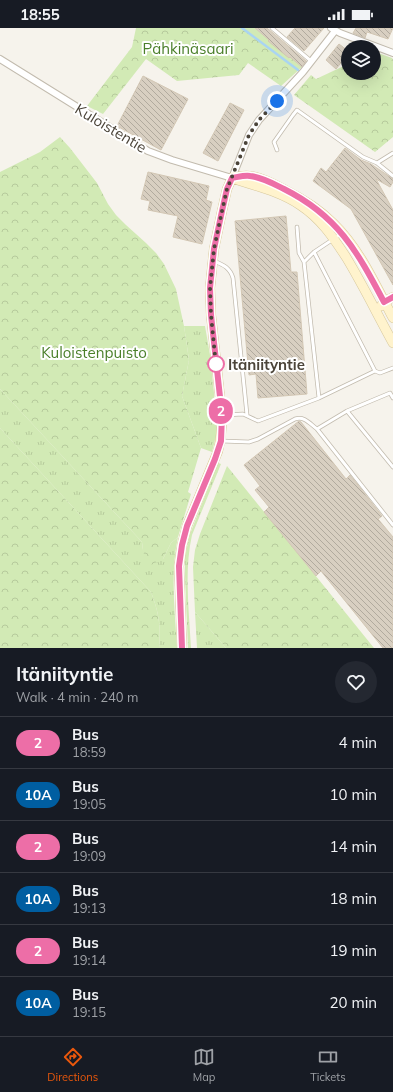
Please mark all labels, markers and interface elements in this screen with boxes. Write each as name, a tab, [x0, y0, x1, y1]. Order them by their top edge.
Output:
text: 18:55	[20, 5, 60, 24]
park label: Pähkinäsaari	[142, 39, 234, 58]
map controls	[341, 40, 381, 80]
button: layers	[341, 40, 381, 80]
your location	[267, 91, 287, 111]
street label: Kuloistentie	[72, 99, 150, 157]
park label: Kuloistenpuisto	[41, 343, 147, 362]
marker: Itäniityntie	[207, 355, 225, 373]
place label: Itäniityntie	[228, 355, 305, 374]
line badge: 2	[208, 398, 234, 424]
text: 2	[217, 402, 225, 420]
button: heart	[335, 661, 377, 703]
text: Itäniityntie	[16, 662, 113, 686]
text: Walk · 4 min · 240 m	[16, 689, 138, 705]
text: Bus	[72, 725, 99, 744]
text: 4 min	[339, 733, 377, 752]
text: 2	[34, 734, 42, 752]
text: 18:59	[72, 744, 106, 760]
text: Bus	[72, 777, 99, 796]
text: 10 min	[330, 785, 377, 804]
text: 10A	[24, 786, 52, 804]
text: 19:05	[72, 796, 106, 812]
text: Bus	[72, 829, 99, 848]
text: 14 min	[330, 837, 377, 856]
text: 2	[34, 838, 42, 856]
text: 19:09	[72, 848, 106, 864]
text: Bus	[72, 881, 99, 900]
text: 18 min	[330, 889, 377, 908]
text: 10A	[24, 890, 52, 908]
text: 19:13	[72, 900, 106, 916]
text: Bus	[72, 933, 99, 952]
text: 19 min	[330, 941, 377, 960]
text: 2	[34, 942, 42, 960]
text: 19:14	[72, 952, 106, 968]
text: Bus	[72, 985, 99, 1004]
text: 20 min	[330, 993, 377, 1012]
text: 10A	[24, 994, 52, 1012]
text: 19:15	[72, 1004, 106, 1020]
tab: Directions	[47, 1046, 98, 1084]
tab: Map	[193, 1046, 215, 1084]
tab: Tickets	[310, 1046, 346, 1084]

